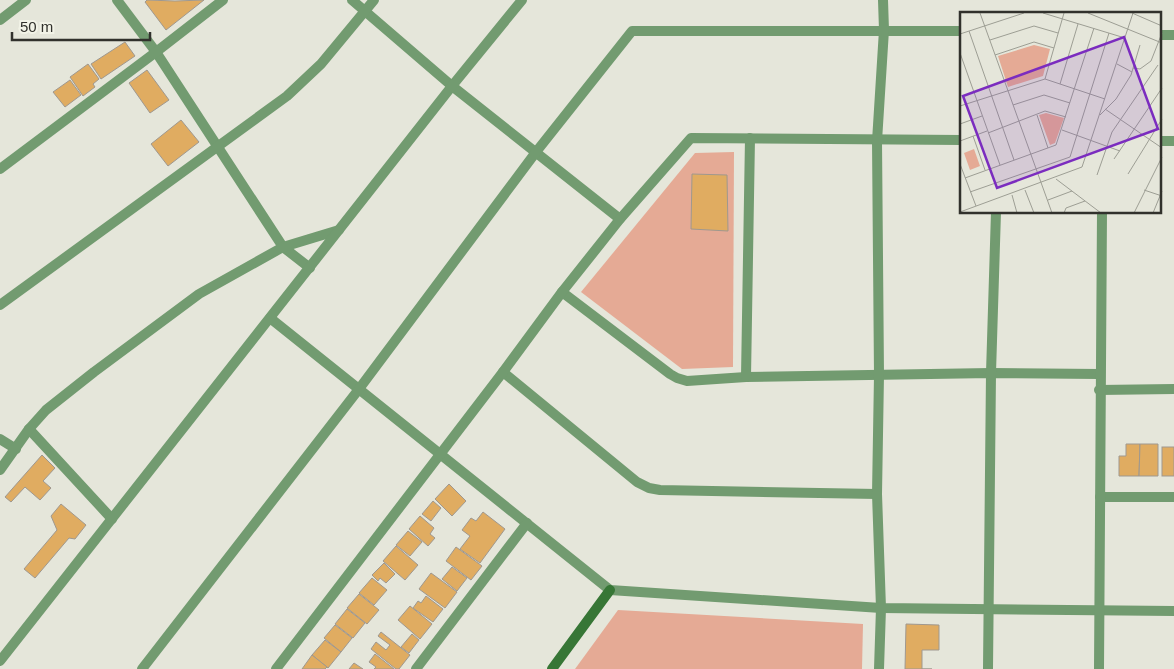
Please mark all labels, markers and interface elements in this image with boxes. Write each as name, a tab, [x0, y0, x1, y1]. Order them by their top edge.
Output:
scale bar	[12, 10, 150, 42]
inset map	[960, 12, 1162, 214]
text: 50 m	[20, 18, 53, 35]

